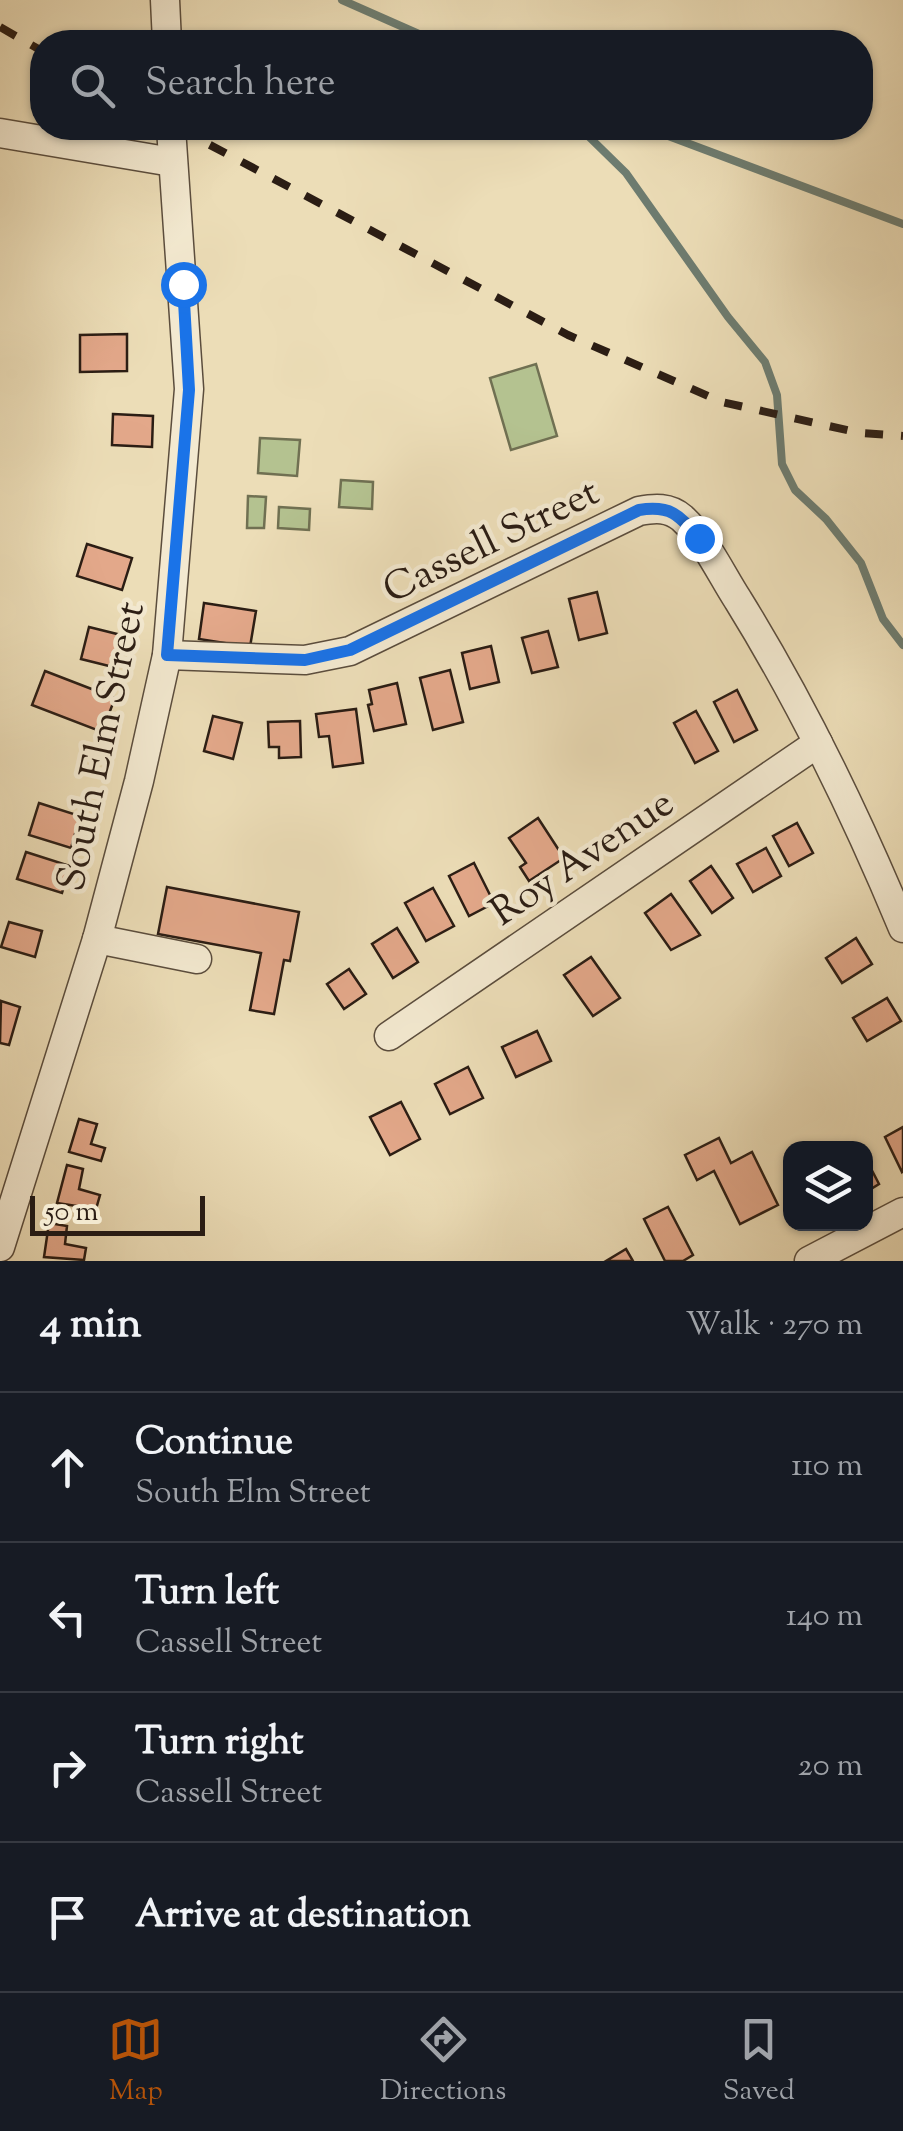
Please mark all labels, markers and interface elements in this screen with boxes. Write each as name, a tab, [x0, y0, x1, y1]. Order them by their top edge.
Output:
search box	[30, 30, 873, 140]
icon: search	[65, 58, 120, 113]
text: Search here	[145, 58, 336, 112]
route start	[161, 262, 207, 308]
street label: Cassell Street	[374, 466, 610, 620]
route end	[677, 516, 723, 562]
street label: South Elm Street	[45, 597, 162, 897]
street label: Roy Avenue	[480, 777, 687, 942]
map controls	[783, 1141, 873, 1231]
button: layers	[783, 1141, 873, 1231]
scale bar	[30, 1191, 205, 1236]
text: 50 m	[45, 1193, 99, 1233]
text: 4 min	[40, 1296, 142, 1356]
text: Walk · 270 m	[686, 1303, 863, 1349]
text: Continue	[135, 1417, 293, 1471]
icon: ahead	[40, 1440, 95, 1495]
text: 110 m	[791, 1444, 863, 1490]
text: South Elm Street	[135, 1471, 371, 1517]
text: Turn left	[135, 1567, 279, 1621]
icon: left	[40, 1590, 95, 1645]
text: 140 m	[786, 1594, 863, 1640]
text: Cassell Street	[135, 1621, 322, 1667]
text: Turn right	[135, 1717, 303, 1771]
icon: right	[40, 1740, 95, 1795]
text: 20 m	[798, 1744, 863, 1790]
text: Cassell Street	[135, 1771, 322, 1817]
icon: arrive	[40, 1890, 95, 1945]
text: Arrive at destination	[135, 1890, 471, 1944]
tab: Map	[108, 2012, 163, 2112]
tab: Directions	[380, 2012, 506, 2112]
tab: Saved	[723, 2012, 795, 2112]

